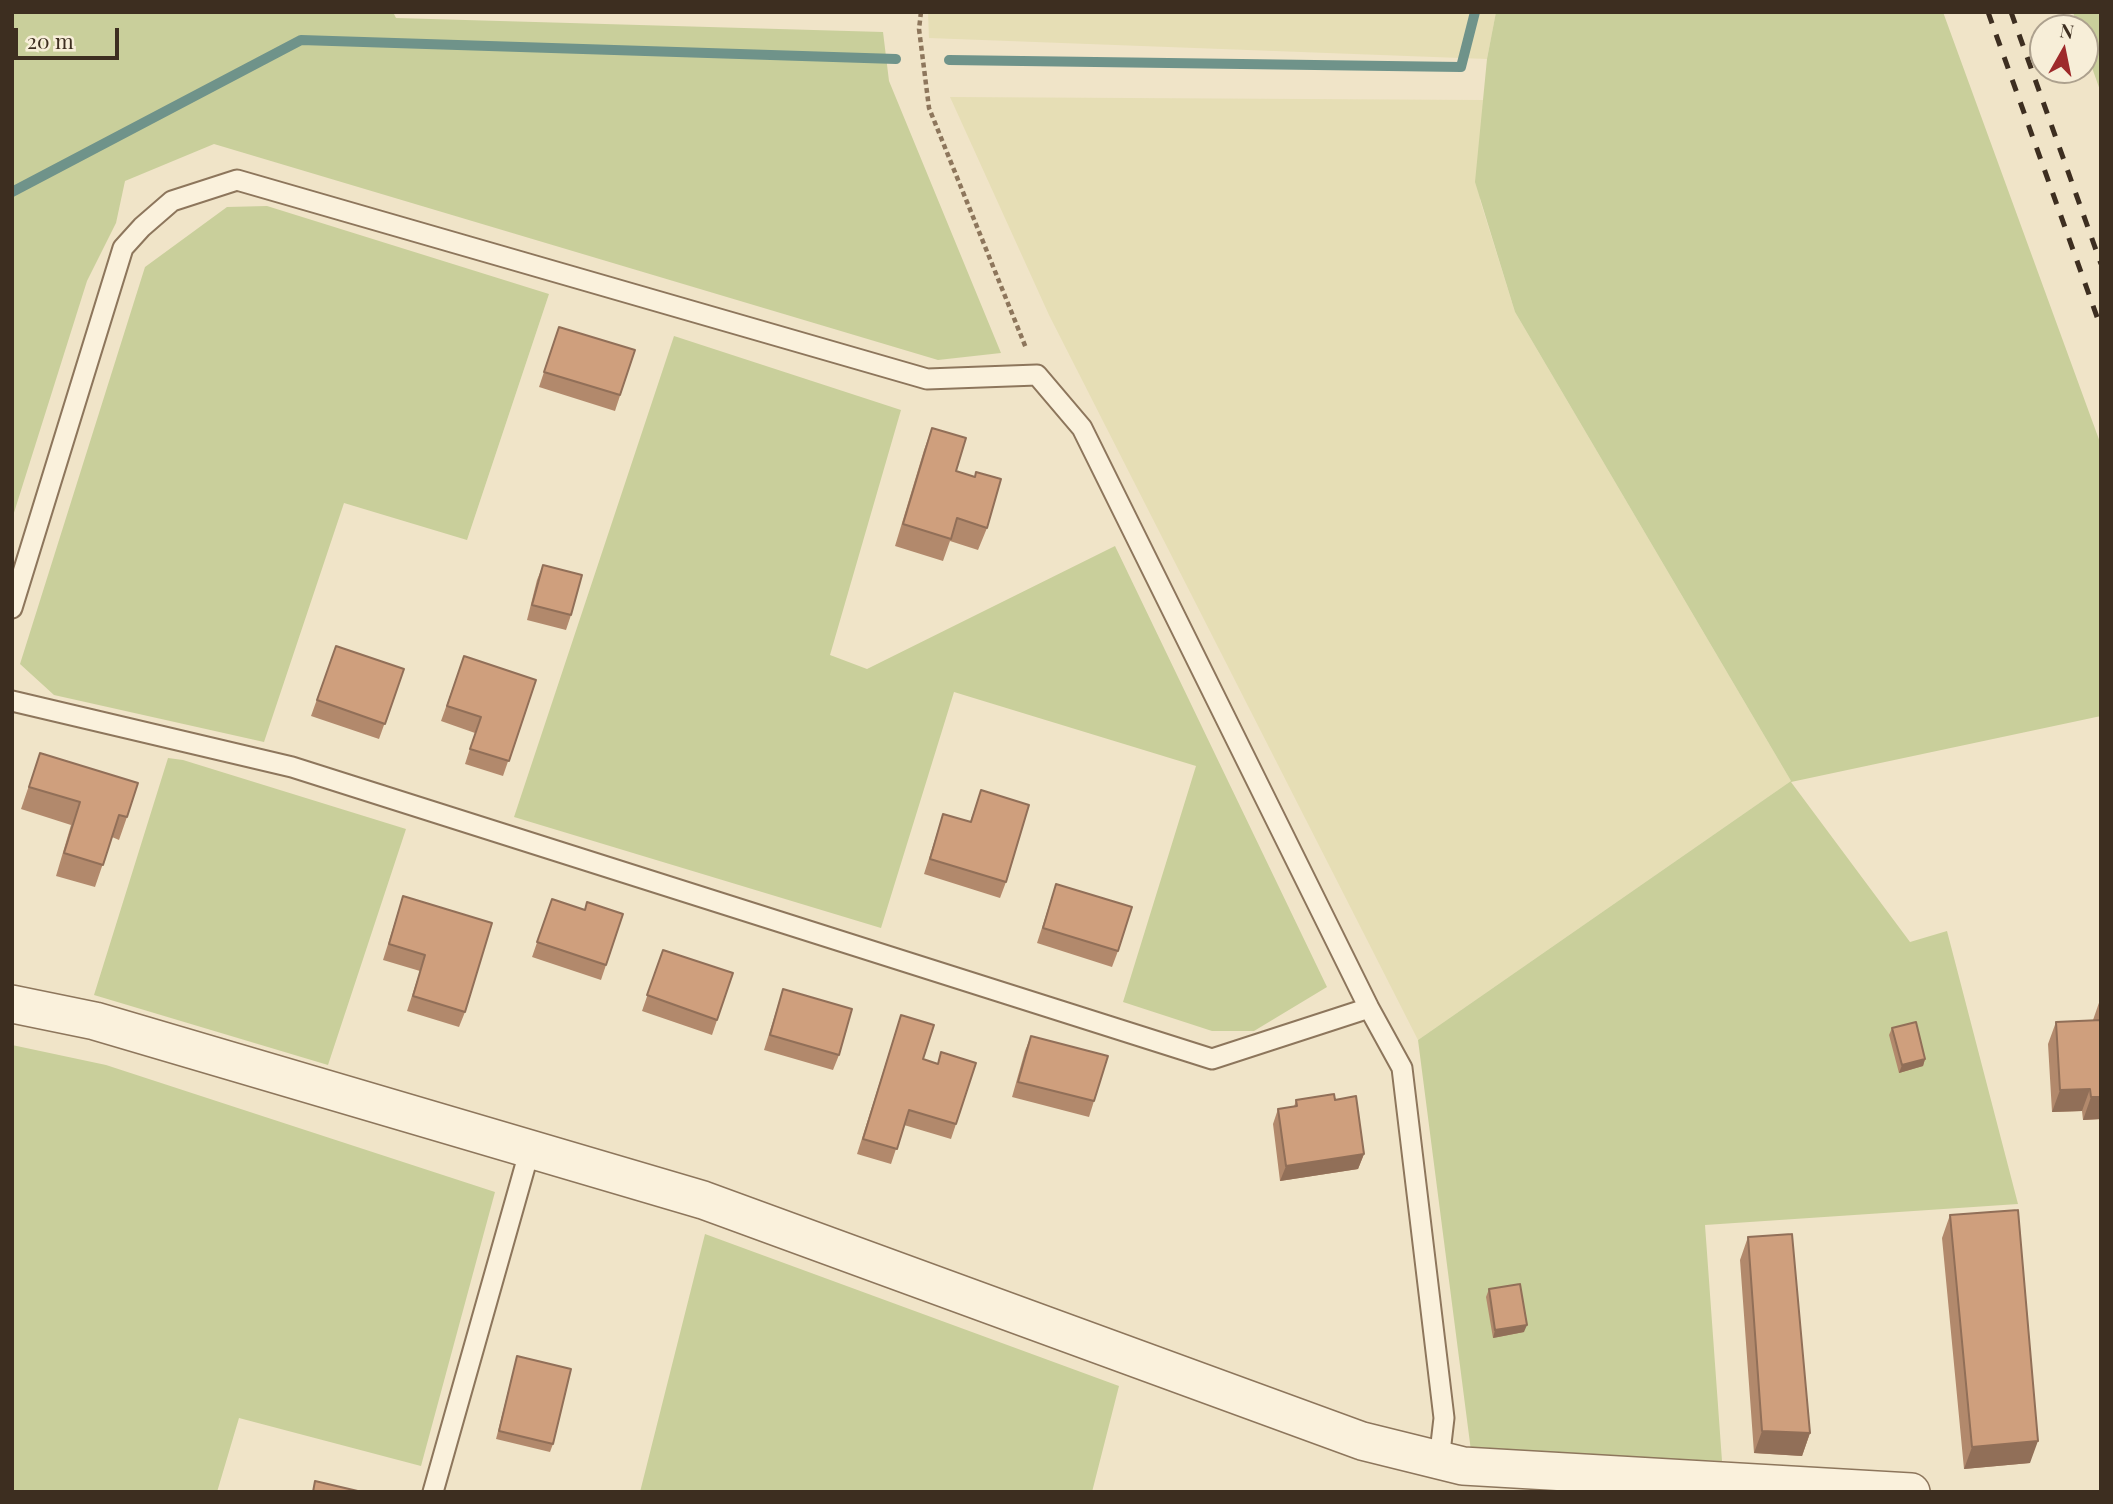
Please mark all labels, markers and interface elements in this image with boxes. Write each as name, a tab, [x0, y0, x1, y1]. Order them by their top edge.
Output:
scale bar	[18, 14, 122, 58]
north arrow	[2029, 14, 2099, 84]
text: N	[2058, 16, 2076, 44]
text: 20 m	[27, 26, 74, 54]

